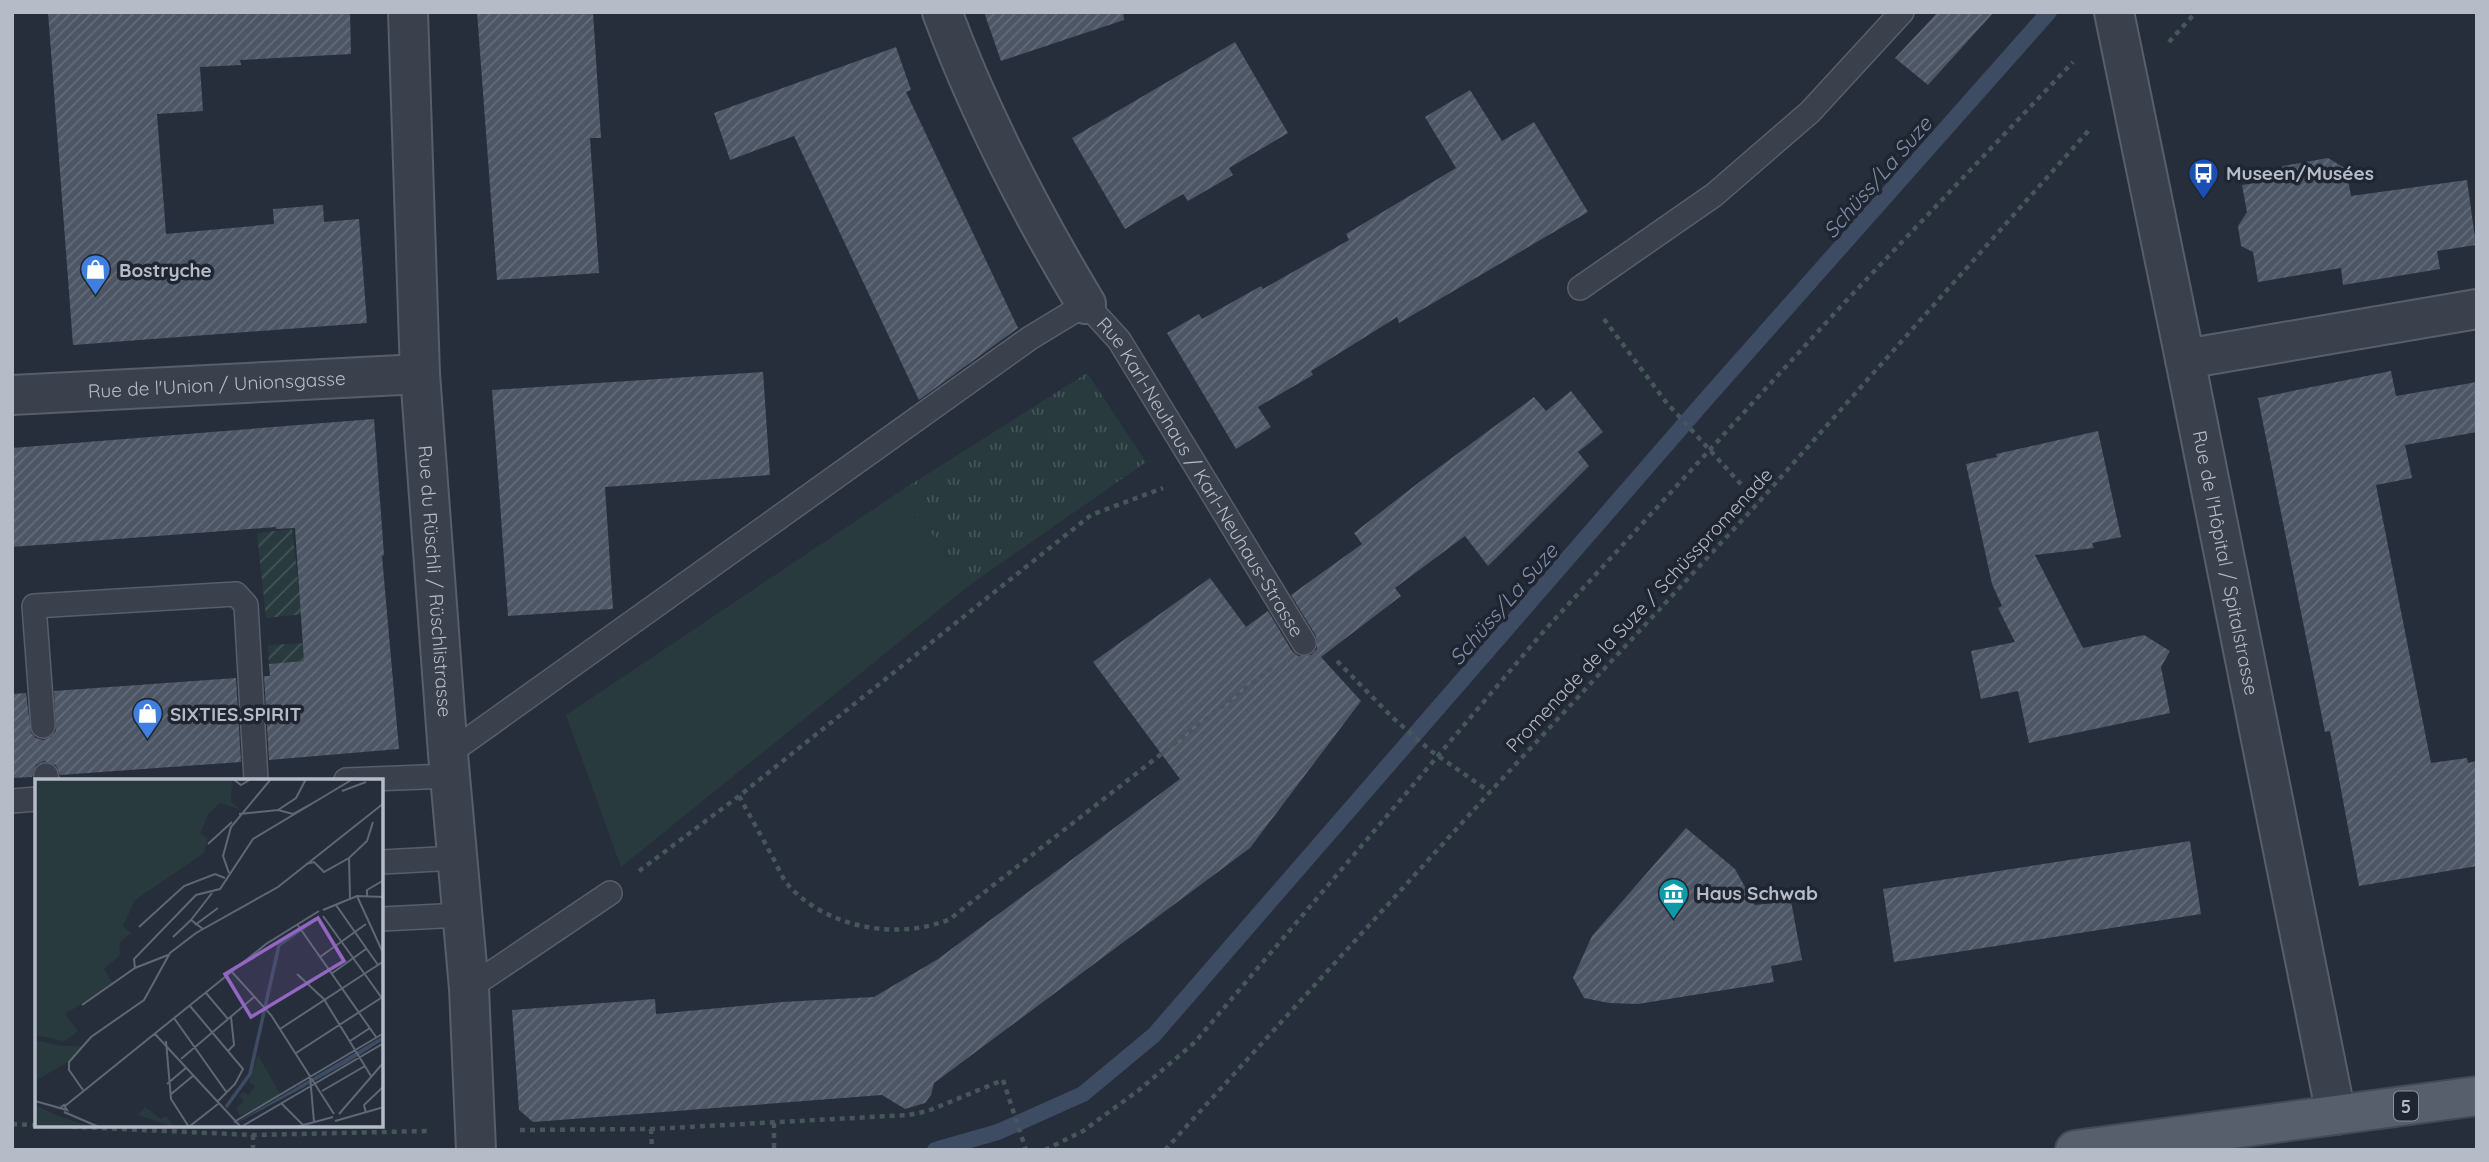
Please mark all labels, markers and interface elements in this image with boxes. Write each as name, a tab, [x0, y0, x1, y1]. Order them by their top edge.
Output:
water label: Schüss/La Suze	[1817, 110, 1938, 243]
bus stop icon: Museen/Musées	[2186, 156, 2220, 200]
place label: Museen/Musées	[2226, 161, 2374, 185]
shop icon: Bostryche	[79, 253, 113, 297]
place label: Bostryche	[119, 258, 212, 282]
street label: Rue Karl-Neuhaus / Karl-Neuhaus-Strasse	[1092, 312, 1309, 641]
street label: Rue de l'Union / Unionsgasse	[87, 366, 346, 403]
street label: Rue de l'Hôpital / Spitalstrasse	[2188, 428, 2264, 697]
street label: Rue du Rüschli / Rüschlistrasse	[413, 444, 457, 718]
street label: Promenade de la Suze / Schüsspromenade	[1501, 463, 1777, 757]
water label: Schüss/La Suze	[1443, 537, 1564, 670]
shop icon: SIXTIES.SPIRIT	[130, 697, 164, 741]
place label: SIXTIES.SPIRIT	[170, 702, 301, 726]
inset map	[35, 779, 383, 1127]
museum icon: Haus Schwab	[1656, 876, 1690, 920]
place label: Haus Schwab	[1696, 881, 1818, 905]
road number: 5	[2394, 1092, 2418, 1120]

